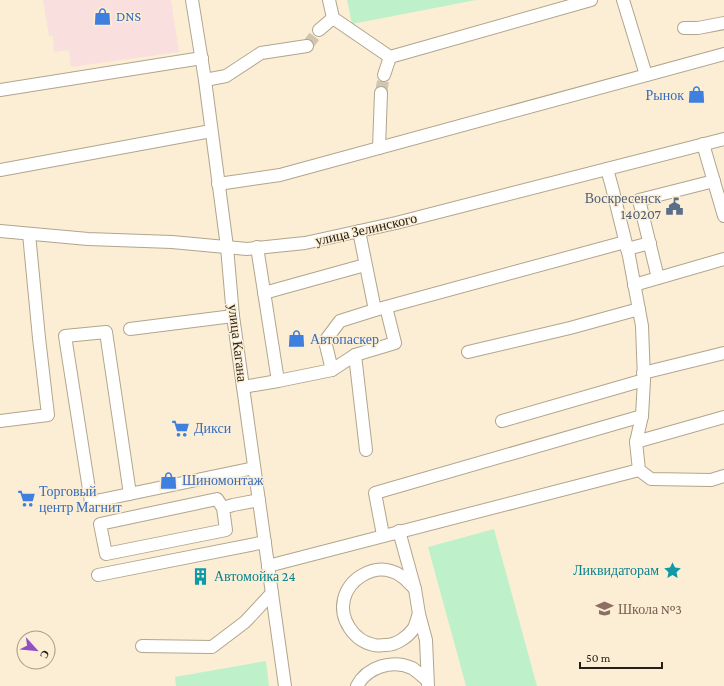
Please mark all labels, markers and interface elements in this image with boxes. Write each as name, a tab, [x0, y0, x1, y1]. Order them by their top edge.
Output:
shop icon: DNS	[93, 6, 113, 26]
place label: DNS	[116, 8, 142, 24]
shop icon: Рынок	[687, 85, 707, 105]
place label: Рынок	[646, 87, 684, 103]
place label: Воскресенск 140207	[585, 190, 662, 222]
public building icon: Воскресенск 140207	[664, 196, 684, 216]
street label: улица Зелинского	[313, 209, 419, 249]
street label: улица Кагана	[225, 303, 251, 384]
shop icon: Автопаскер	[287, 329, 307, 349]
place label: Автопаскер	[310, 331, 379, 347]
supermarket icon: Дикси	[171, 418, 191, 438]
place label: Дикси	[194, 420, 232, 436]
shop icon: Шиномонтаж	[159, 470, 179, 490]
place label: Шиномонтаж	[182, 472, 264, 488]
place label: Торговый центр Магнит	[39, 483, 122, 515]
supermarket icon: Торговый центр Магнит	[16, 489, 36, 509]
place icon: Ликвидаторам	[662, 560, 682, 580]
place label: Ликвидаторам	[573, 562, 659, 578]
building icon: Автомойка 24	[191, 566, 211, 586]
place label: Автомойка 24	[214, 568, 296, 584]
school or university icon: Школа №3	[595, 599, 615, 619]
place label: Школа №3	[618, 601, 682, 617]
north arrow	[16, 630, 56, 670]
scale bar	[580, 644, 662, 670]
text: С	[38, 648, 52, 661]
text: 50 m	[586, 651, 611, 665]

